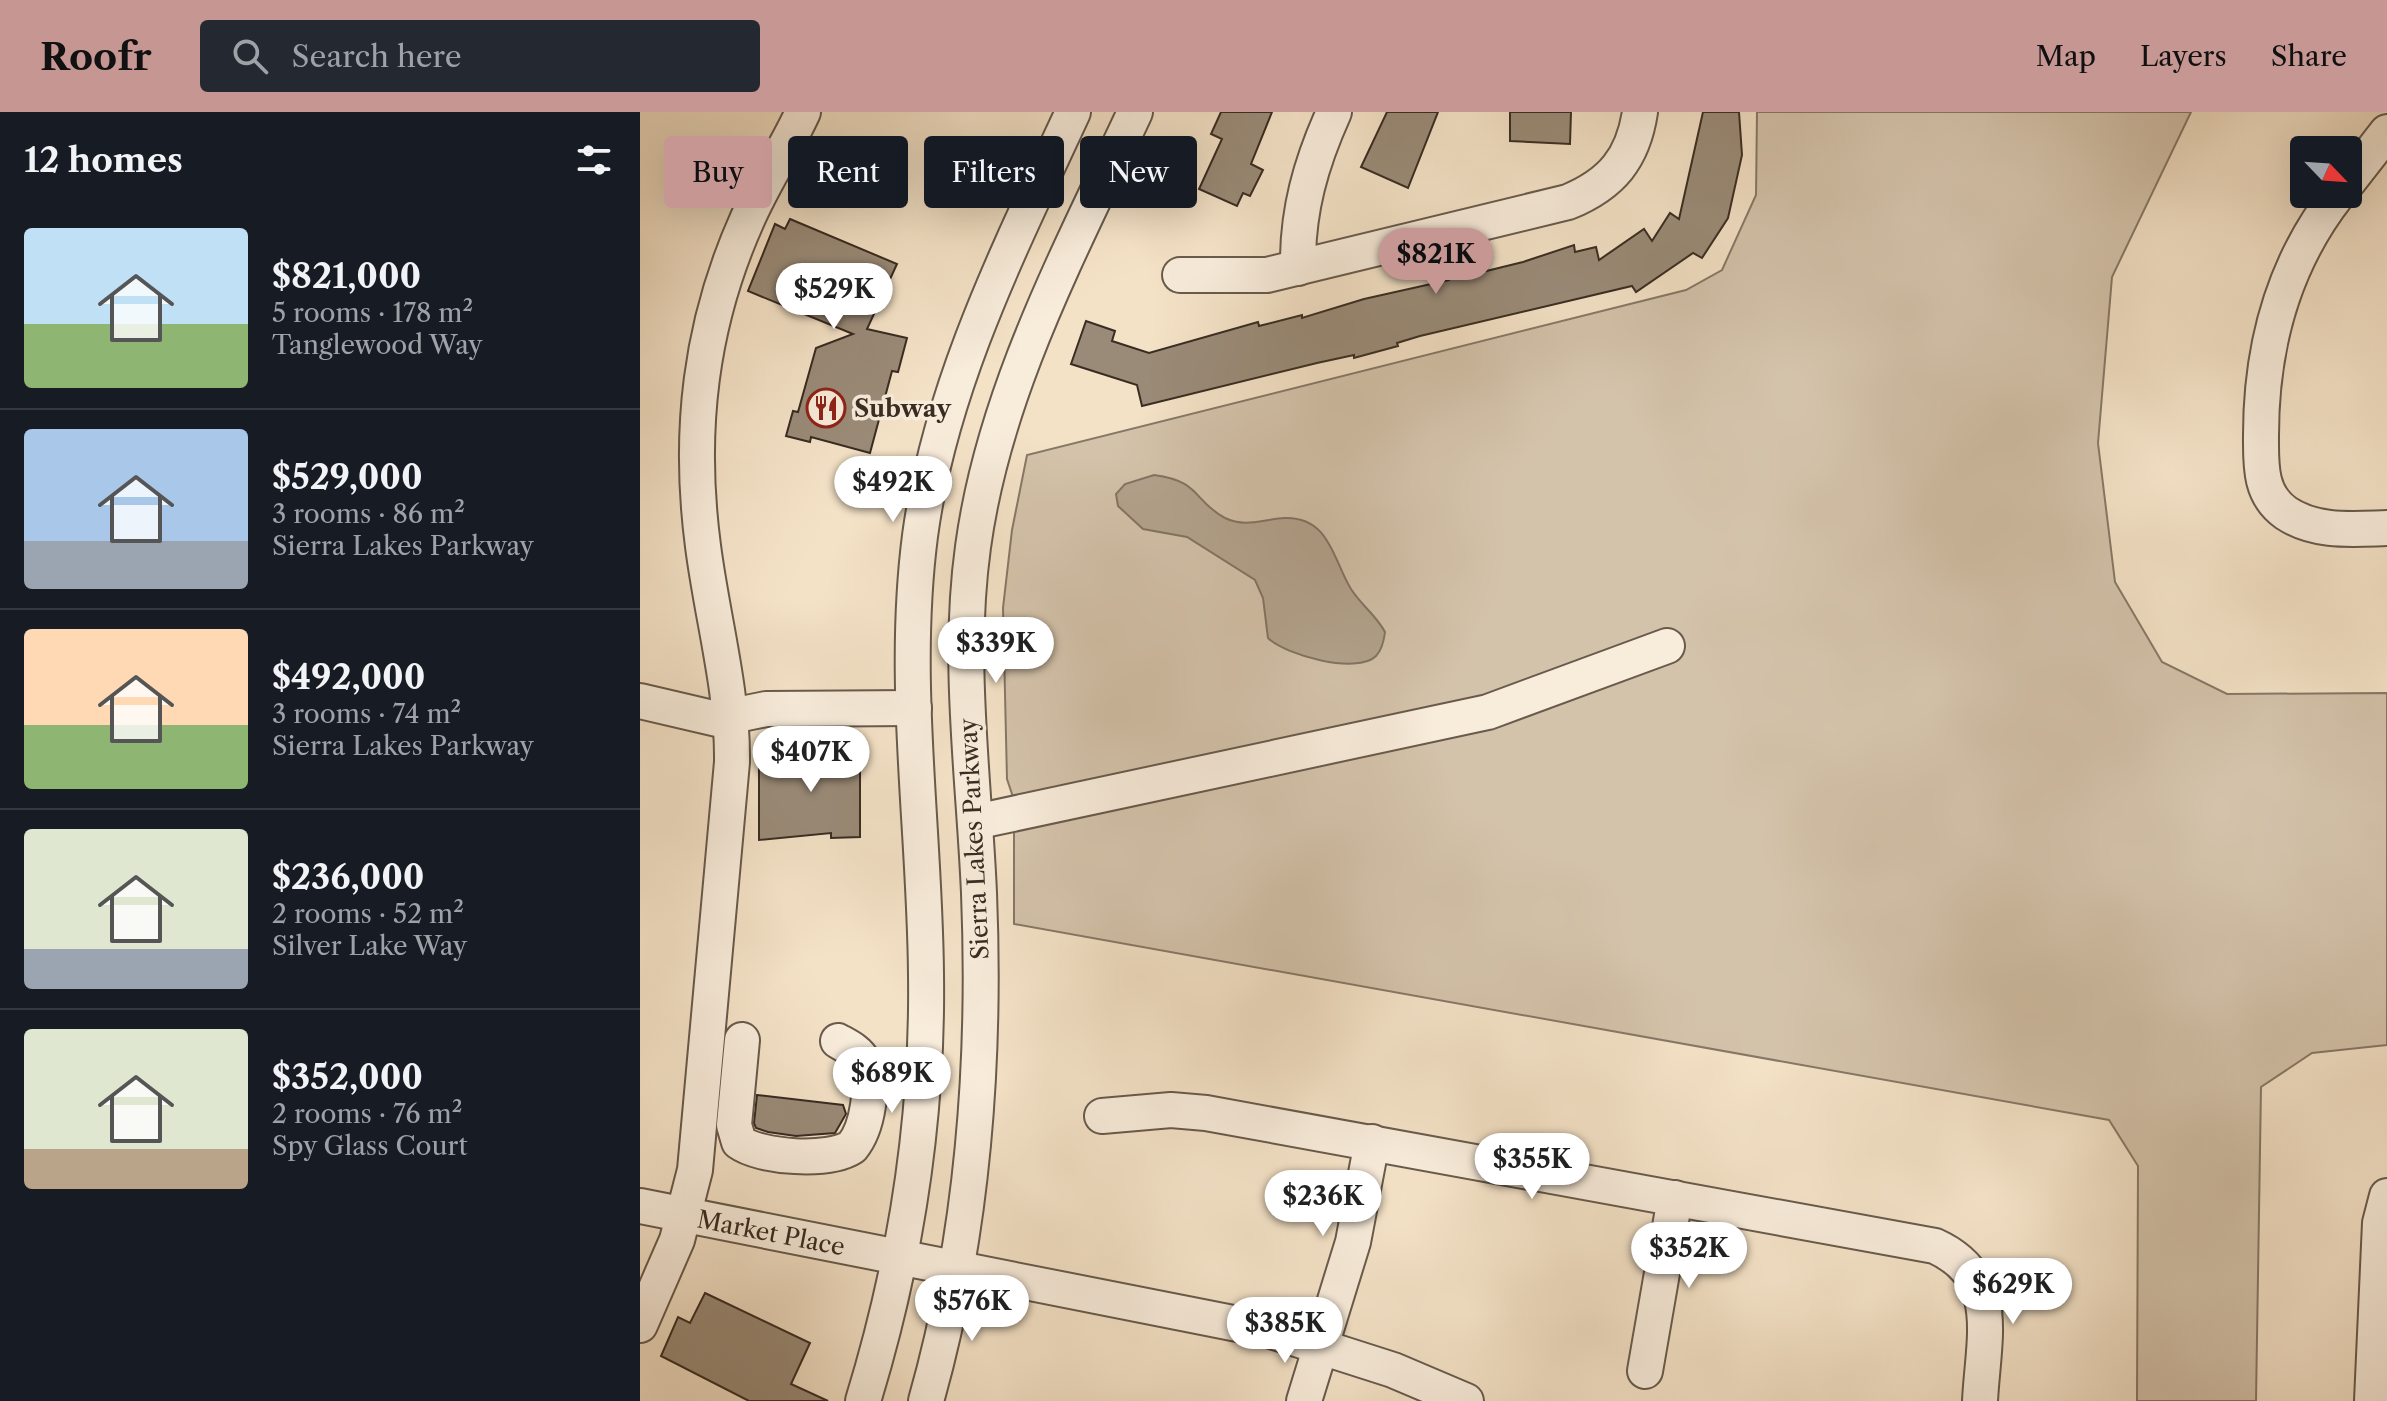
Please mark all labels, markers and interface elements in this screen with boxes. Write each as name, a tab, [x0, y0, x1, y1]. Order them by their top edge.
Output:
search box	[200, 20, 760, 92]
text: Roofr	[40, 33, 152, 80]
icon: search	[228, 34, 272, 78]
text: Search here	[292, 38, 462, 75]
text: Map	[2036, 39, 2096, 73]
text: Layers	[2140, 39, 2227, 73]
text: Share	[2271, 39, 2347, 73]
chip: Buy	[664, 136, 772, 208]
chip: Rent	[788, 136, 908, 208]
chip: Filters	[924, 136, 1064, 208]
chip: New	[1080, 136, 1197, 208]
north arrow	[2290, 136, 2362, 208]
map controls	[2290, 136, 2362, 208]
icon: filters	[572, 138, 616, 182]
text: 12 homes	[24, 139, 183, 181]
pin: $821K	[1380, 228, 1492, 296]
text: $821K	[1397, 238, 1475, 270]
text: $821,000	[272, 255, 421, 297]
icon: home	[88, 260, 184, 356]
pin: $529K	[778, 263, 890, 331]
text: $529K	[794, 273, 874, 305]
text: 5 rooms · 178 m²	[272, 297, 473, 329]
text: Tanglewood Way	[272, 329, 483, 361]
restaurant icon: Subway	[805, 387, 847, 429]
place label: Subway	[854, 394, 952, 423]
text: $529,000	[272, 456, 423, 498]
pin: $492K	[837, 456, 949, 524]
icon: home	[88, 461, 184, 557]
text: $492K	[852, 466, 934, 498]
text: 3 rooms · 86 m²	[272, 498, 465, 530]
text: Sierra Lakes Parkway	[272, 530, 534, 562]
pin: $339K	[940, 617, 1052, 685]
text: $339K	[956, 627, 1036, 659]
text: $492,000	[272, 656, 425, 698]
icon: home	[88, 661, 184, 757]
text: 3 rooms · 74 m²	[272, 698, 461, 730]
street label: Sierra Lakes Parkway	[953, 717, 995, 960]
pin: $407K	[755, 726, 867, 794]
text: Sierra Lakes Parkway	[272, 730, 534, 762]
text: $407K	[771, 736, 851, 768]
text: $236,000	[272, 856, 425, 898]
icon: home	[88, 861, 184, 957]
text: 2 rooms · 52 m²	[272, 898, 464, 930]
text: Silver Lake Way	[272, 930, 467, 962]
pin: $689K	[836, 1047, 948, 1115]
text: $352,000	[272, 1056, 423, 1098]
text: $689K	[851, 1057, 933, 1089]
icon: home	[88, 1061, 184, 1157]
text: 2 rooms · 76 m²	[272, 1098, 462, 1130]
text: Spy Glass Court	[272, 1130, 468, 1162]
pin: $355K	[1476, 1133, 1588, 1201]
text: $355K	[1493, 1143, 1571, 1175]
pin: $236K	[1267, 1170, 1379, 1238]
text: $236K	[1283, 1180, 1363, 1212]
street label: Market Place	[695, 1204, 847, 1262]
pin: $352K	[1633, 1222, 1745, 1290]
text: $352K	[1649, 1232, 1729, 1264]
pin: $629K	[1957, 1258, 2069, 1326]
text: $629K	[1972, 1268, 2054, 1300]
pin: $576K	[916, 1275, 1028, 1343]
text: $576K	[933, 1285, 1011, 1317]
pin: $385K	[1229, 1297, 1341, 1365]
text: $385K	[1245, 1307, 1325, 1339]

